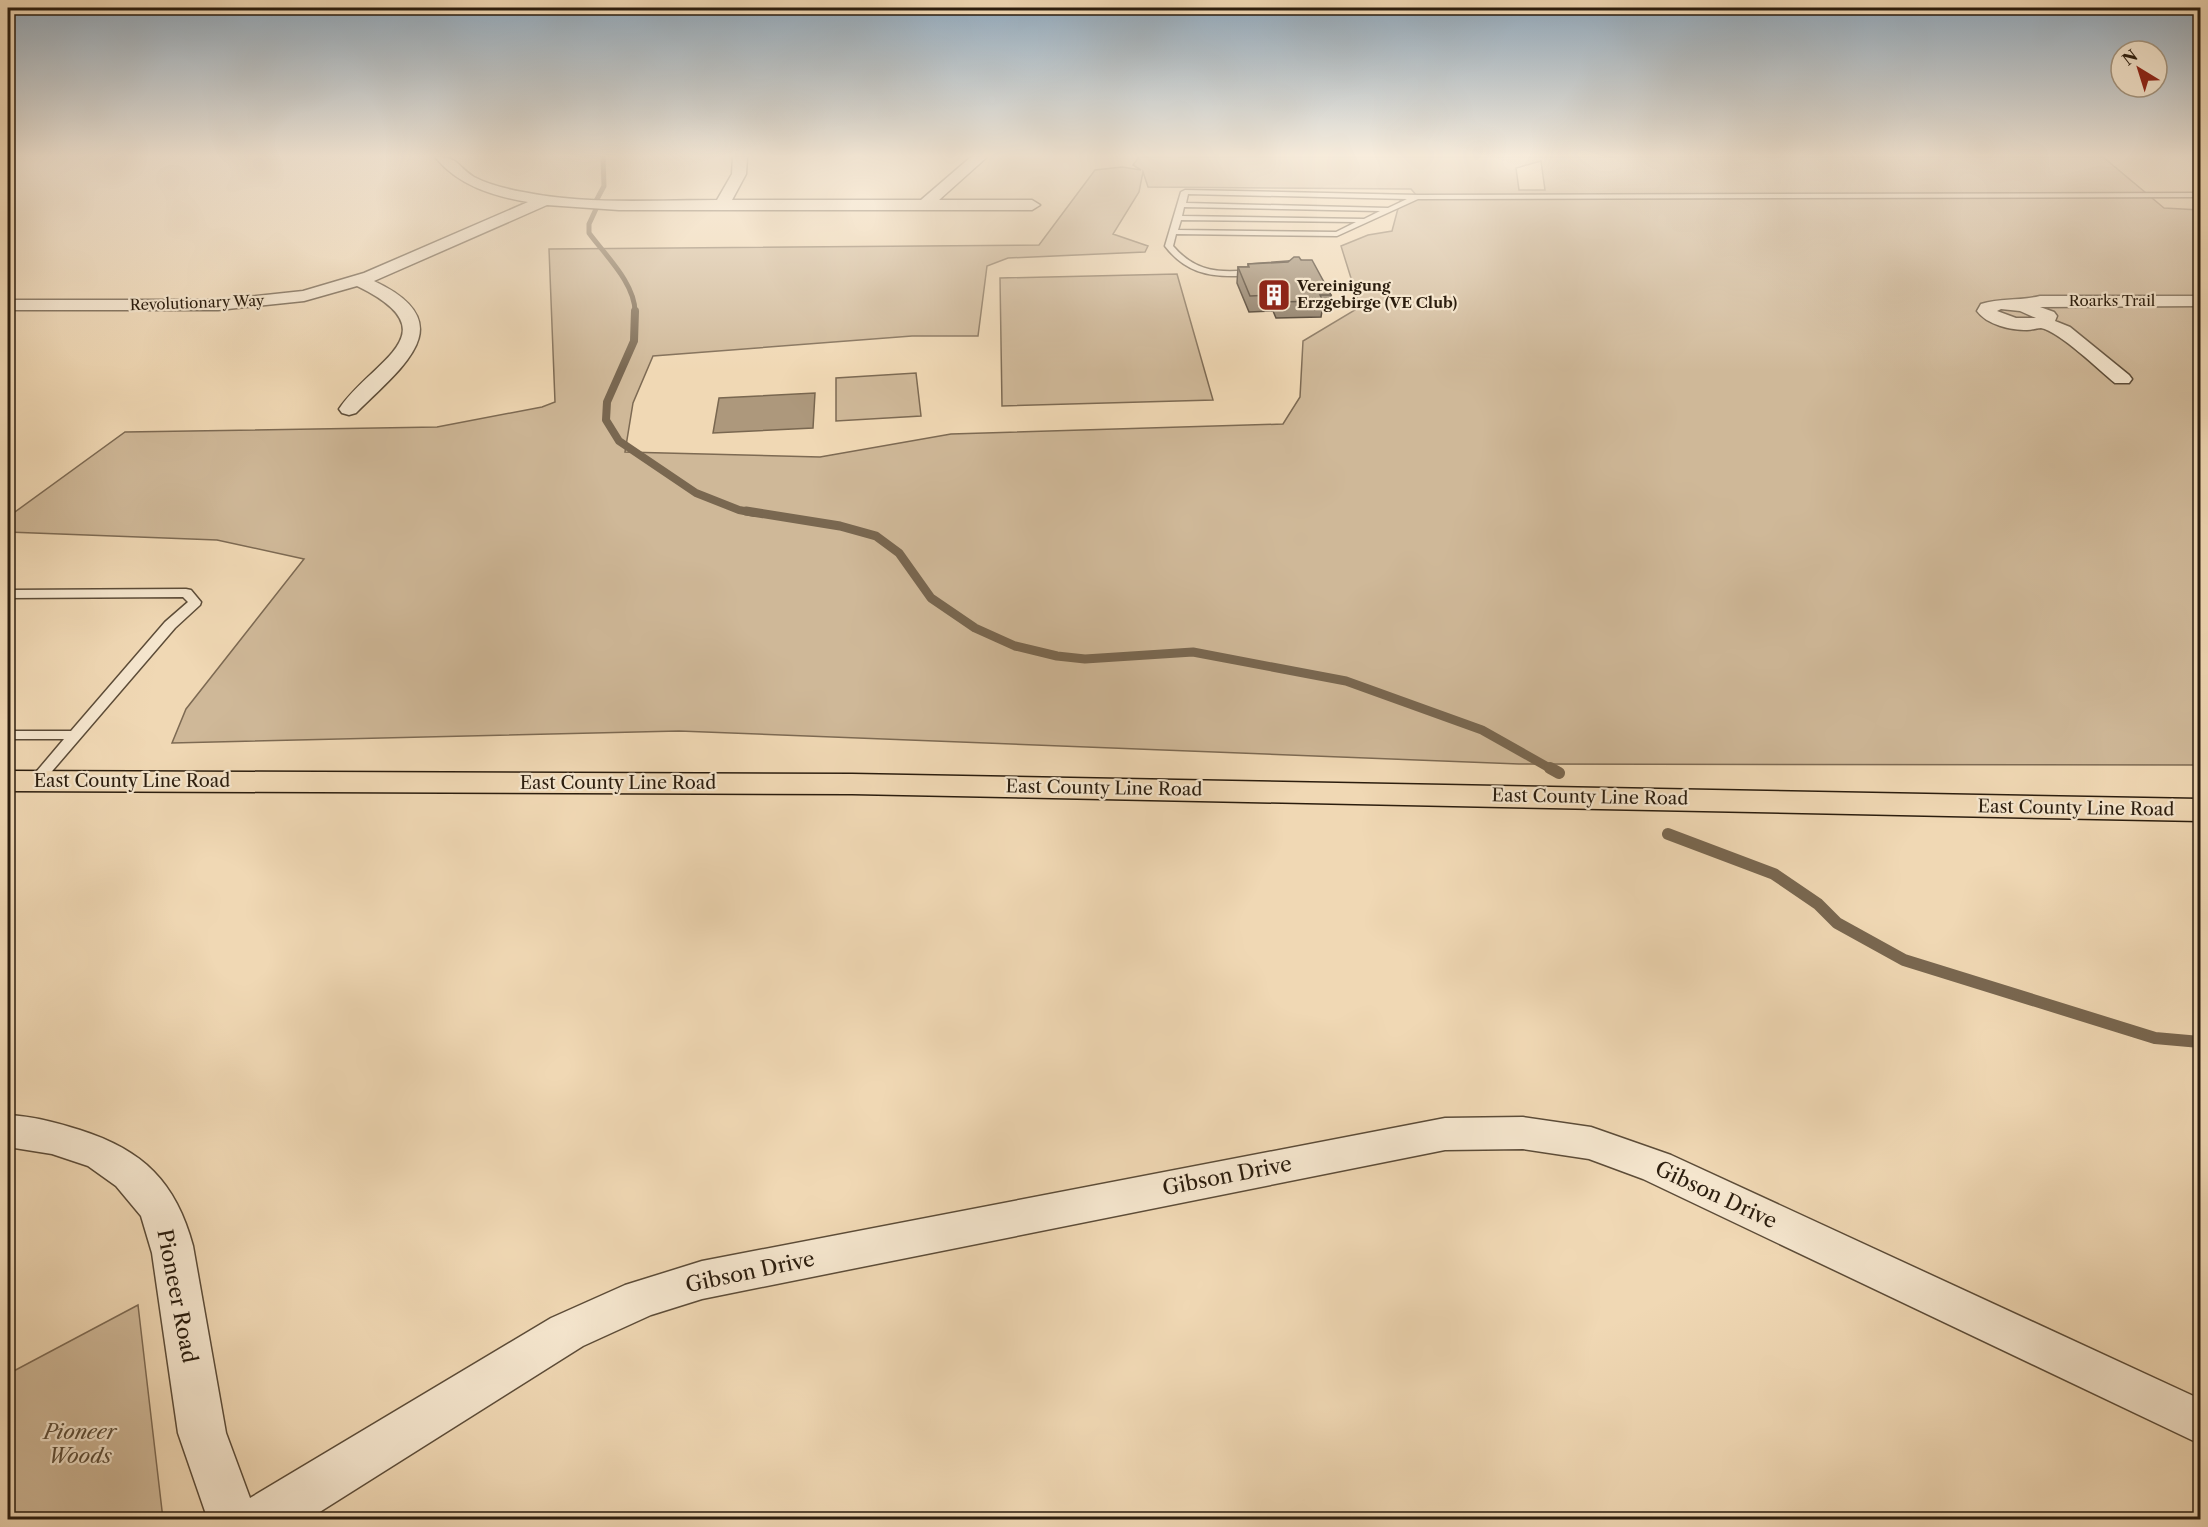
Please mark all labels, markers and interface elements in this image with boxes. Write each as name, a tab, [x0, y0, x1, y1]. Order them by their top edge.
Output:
north arrow	[2109, 39, 2169, 99]
text: N	[2118, 45, 2141, 69]
place label: Vereinigung Erzgebirge (VE Club)	[1296, 276, 1458, 312]
building icon: Vereinigung Erzgebirge (VE Club)	[1256, 277, 1292, 313]
street label: Revolutionary Way	[129, 291, 265, 314]
street label: Roarks Trail	[2069, 291, 2156, 310]
street label: East County Line Road	[34, 770, 230, 792]
street label: East County Line Road	[520, 772, 716, 794]
street label: East County Line Road	[1006, 775, 1203, 801]
street label: East County Line Road	[1492, 784, 1689, 810]
street label: East County Line Road	[1978, 795, 2175, 821]
street label: Gibson Drive	[1160, 1151, 1294, 1200]
street label: Gibson Drive	[1651, 1155, 1781, 1234]
street label: Pioneer Road	[152, 1227, 203, 1365]
street label: Gibson Drive	[683, 1246, 817, 1297]
park label: Pioneer Woods	[41, 1419, 118, 1468]

